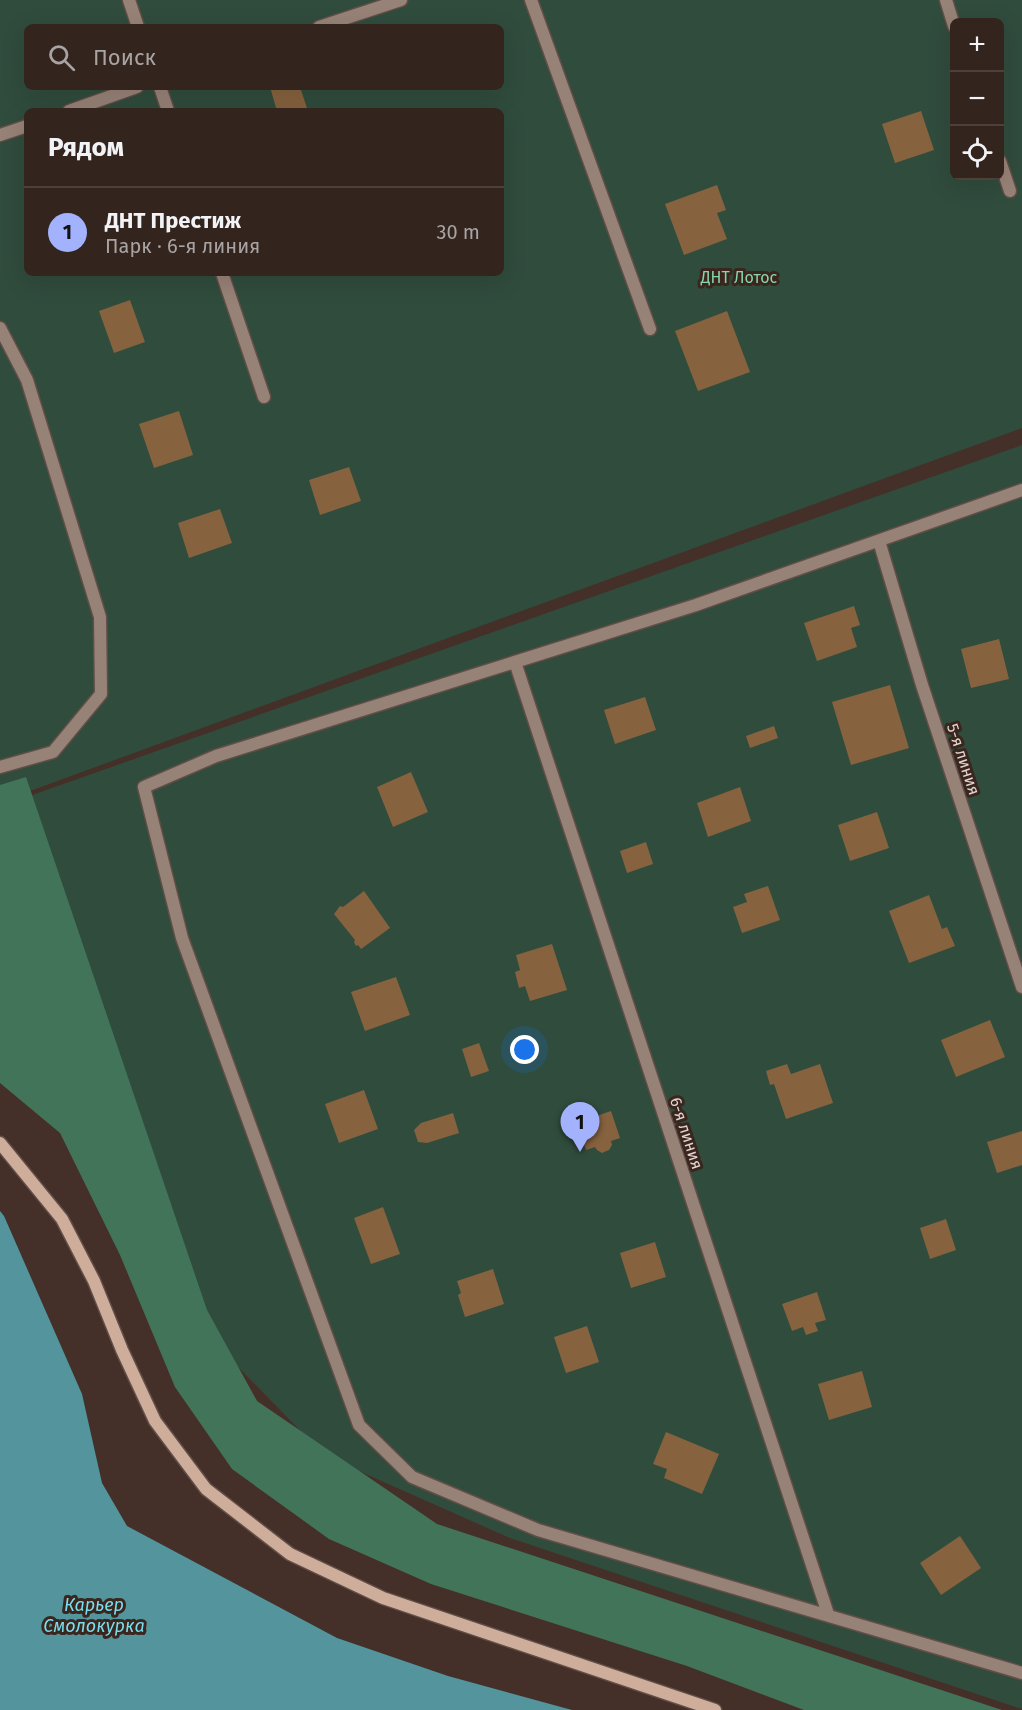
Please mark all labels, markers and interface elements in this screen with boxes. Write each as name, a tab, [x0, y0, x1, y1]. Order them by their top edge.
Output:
map controls	[950, 18, 1004, 180]
button: +	[950, 18, 1004, 72]
search box	[24, 24, 504, 90]
icon: search	[45, 41, 78, 74]
text: Поиск	[93, 44, 156, 71]
button: −	[950, 72, 1004, 126]
button: locate	[950, 126, 1004, 180]
text: Рядом	[48, 132, 124, 163]
text: ДНТ Престиж	[105, 207, 241, 234]
text: 1	[63, 220, 72, 244]
text: 30 m	[436, 220, 480, 244]
text: Парк · 6-я линия	[105, 234, 260, 258]
park label: ДНТ Лотос	[700, 268, 778, 287]
street label: 5-я линия	[943, 721, 984, 797]
your location	[510, 1035, 539, 1064]
street label: 6-я линия	[666, 1095, 707, 1172]
pin: 1	[560, 1102, 600, 1152]
water label: Карьер Смолокурка	[43, 1594, 145, 1637]

